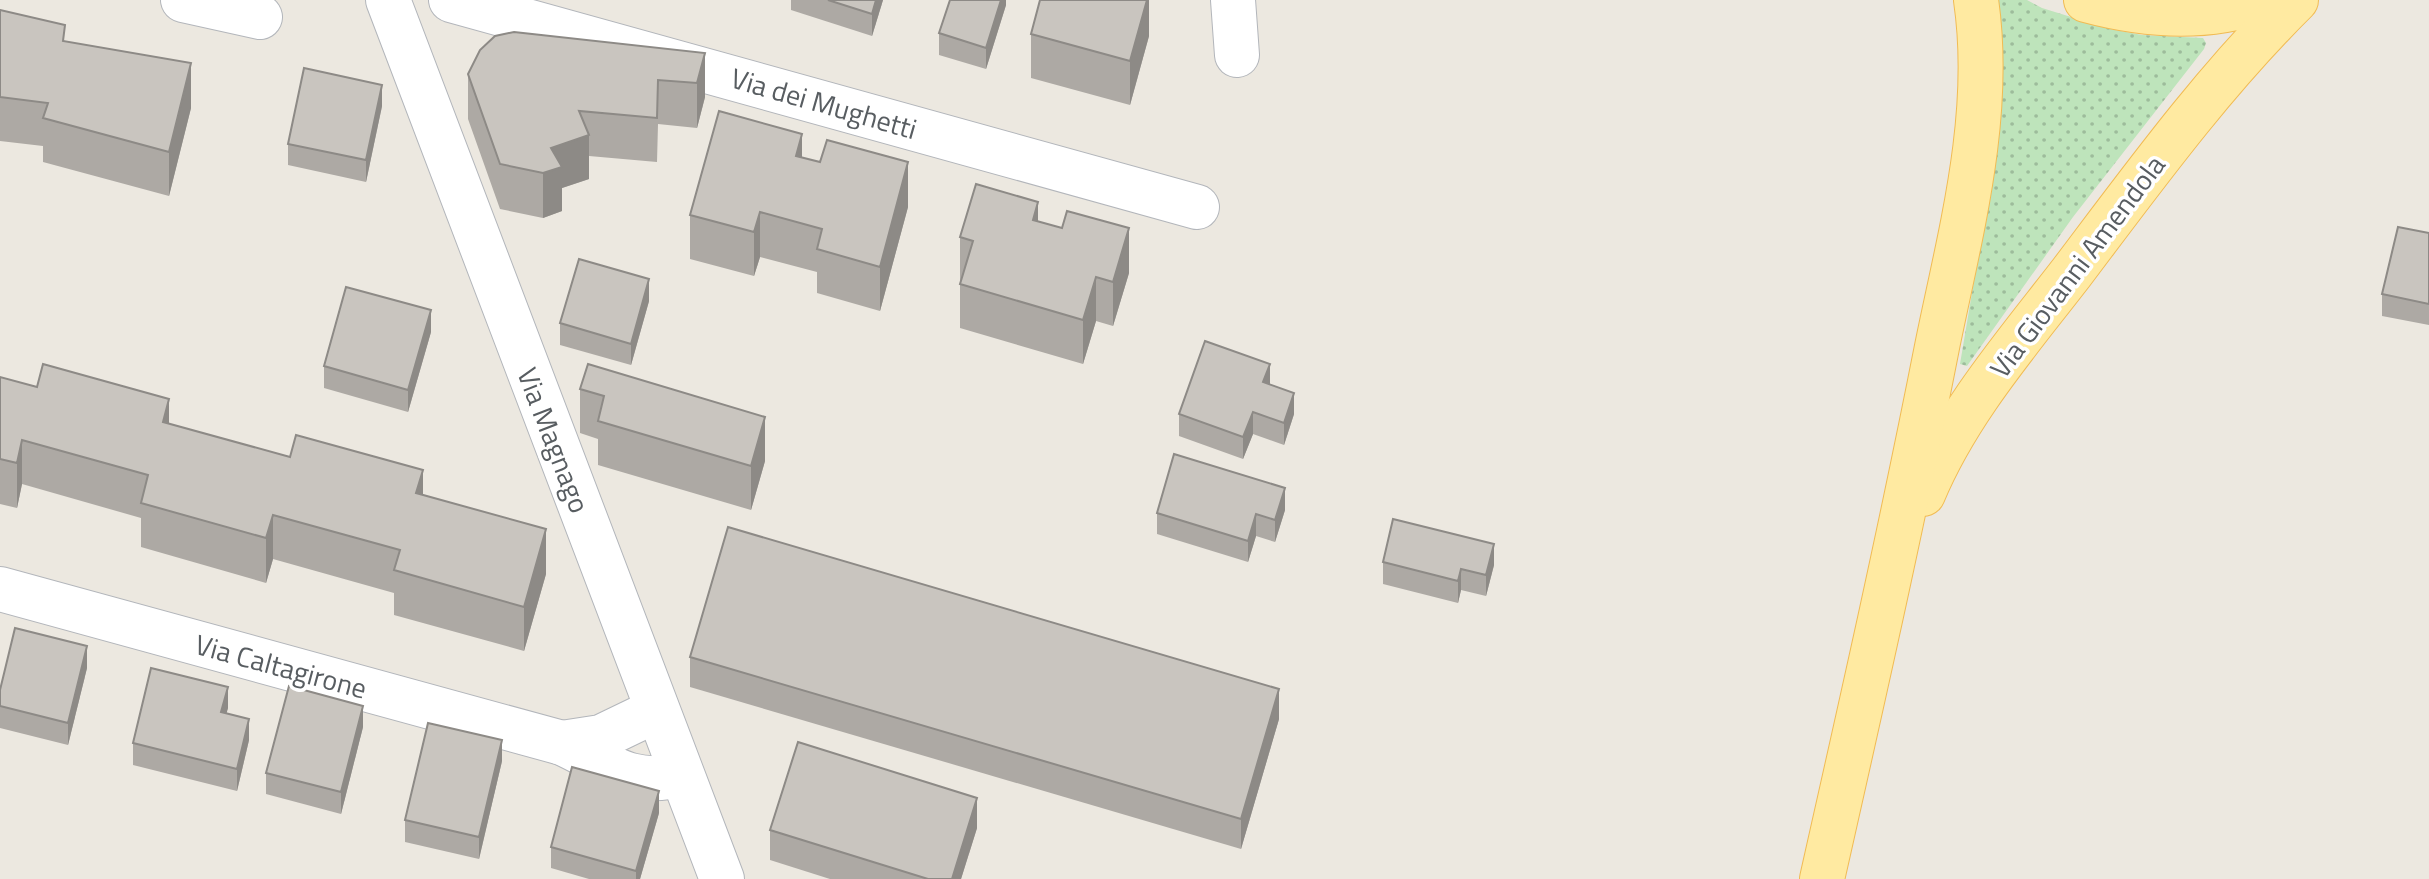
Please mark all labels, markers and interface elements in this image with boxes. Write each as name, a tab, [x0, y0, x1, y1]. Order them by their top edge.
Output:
street label: Via dei Mughetti	[726, 56, 922, 150]
street label: Via Giovanni Amendola	[1979, 145, 2175, 387]
street label: Via Magnago	[507, 361, 601, 519]
street label: Via Caltagirone	[190, 622, 372, 710]

